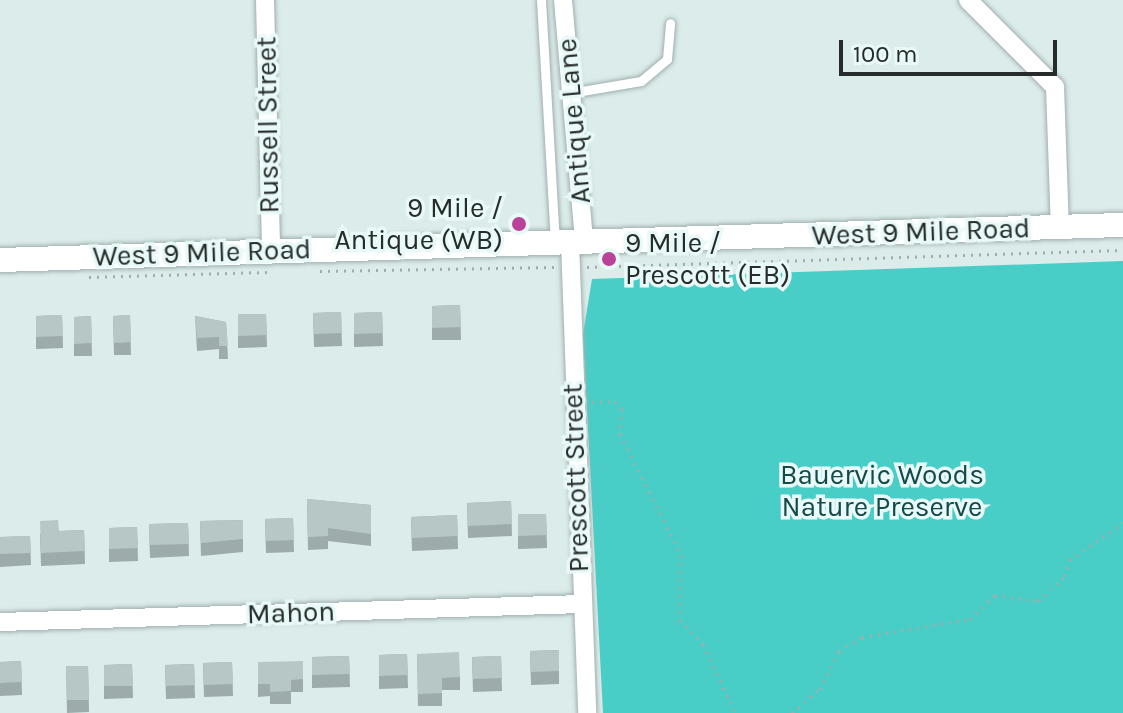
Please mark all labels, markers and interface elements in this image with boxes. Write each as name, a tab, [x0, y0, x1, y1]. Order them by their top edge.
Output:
scale bar	[843, 24, 1061, 74]
street label: Russell Street	[250, 36, 286, 214]
street label: Antique Lane	[550, 37, 598, 205]
text: 100 m	[853, 40, 918, 68]
place label: 9 Mile / Antique (WB)	[334, 191, 503, 257]
street label: West 9 Mile Road	[811, 211, 1031, 253]
marker: 9 Mile / Antique (WB)	[510, 215, 528, 233]
place label: 9 Mile / Prescott (EB)	[625, 226, 790, 292]
street label: West 9 Mile Road	[92, 232, 312, 274]
marker: 9 Mile / Prescott (EB)	[600, 250, 618, 268]
street label: Prescott Street	[556, 383, 596, 573]
park label: Bauervic Woods Nature Preserve	[780, 458, 984, 524]
street label: Mahon	[246, 595, 336, 631]

